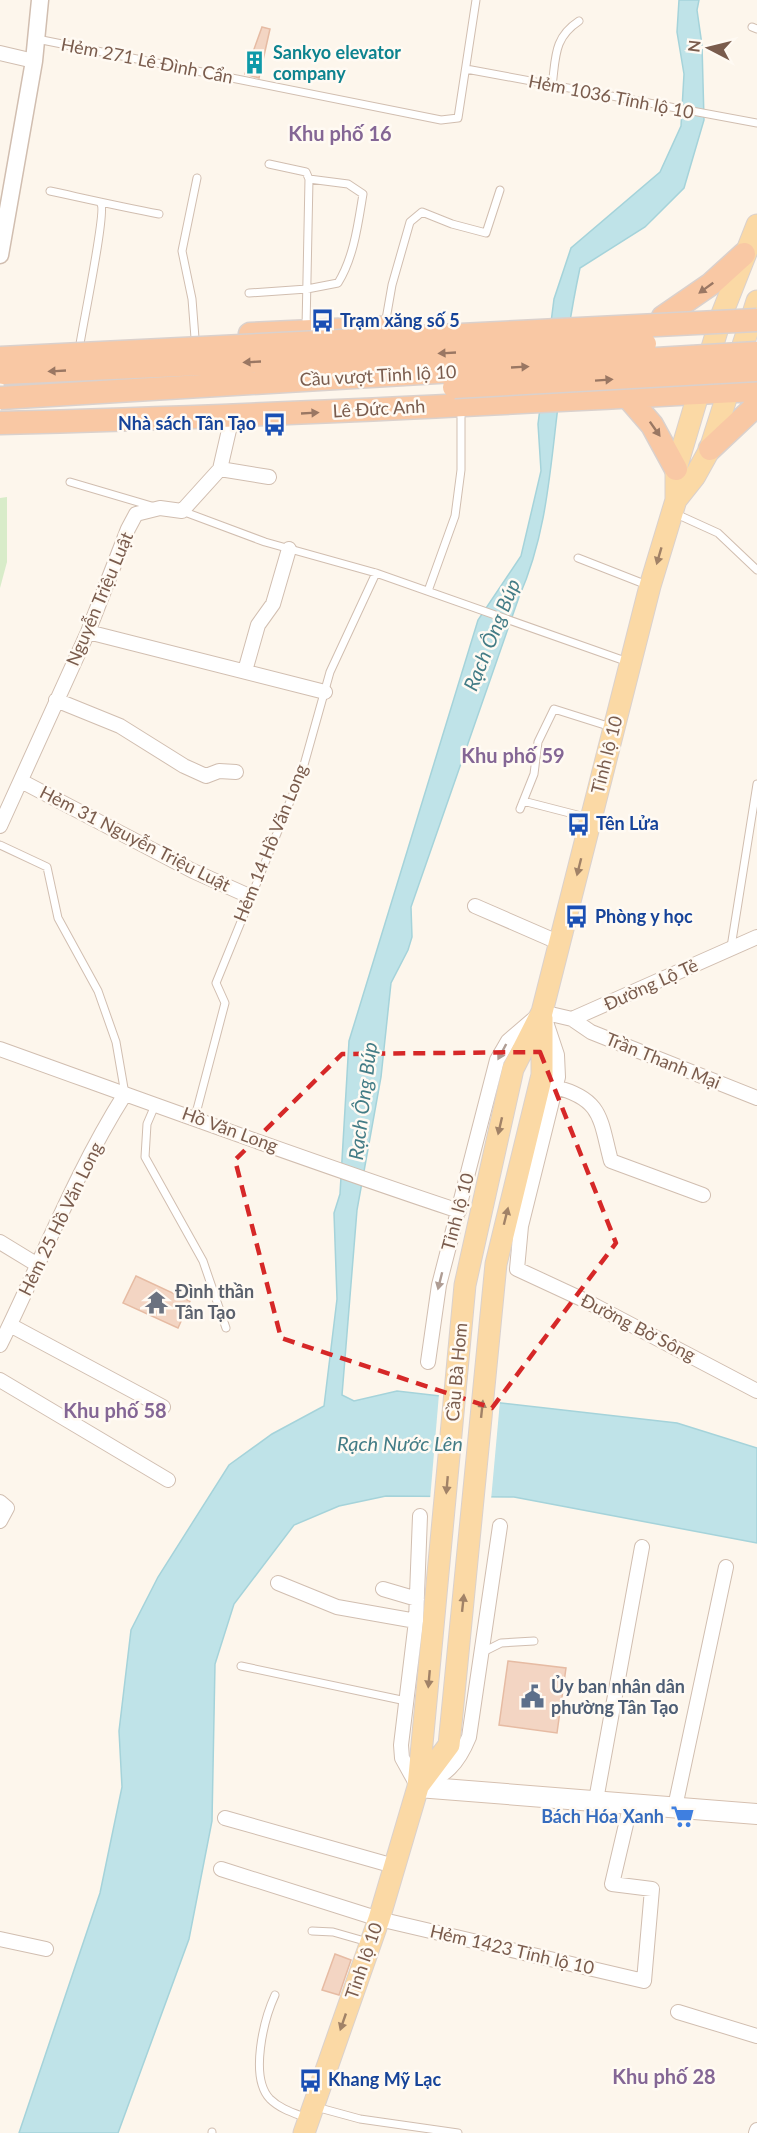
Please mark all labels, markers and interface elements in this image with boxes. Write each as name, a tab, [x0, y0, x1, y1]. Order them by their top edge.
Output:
north arrow	[679, 18, 739, 78]
street label: Hẻm 271 Lê Đình Cẩn	[59, 33, 235, 87]
text: N	[683, 39, 704, 53]
place label: Sankyo elevator company	[273, 41, 401, 84]
building icon: Sankyo elevator company	[242, 50, 268, 76]
street label: Hẻm 1036 Tỉnh lộ 10	[527, 69, 696, 123]
district label: Khu phố 16	[288, 121, 392, 145]
one-way arrow	[698, 282, 714, 294]
bus stop icon: Trạm xăng số 5	[309, 308, 335, 334]
place label: Trạm xăng số 5	[340, 309, 460, 331]
one-way arrow	[437, 349, 456, 358]
one-way arrow	[242, 358, 261, 367]
street label: Cầu vượt Tỉnh lộ 10	[299, 360, 457, 390]
one-way arrow	[510, 363, 529, 372]
one-way arrow	[48, 366, 67, 375]
one-way arrow	[594, 375, 613, 384]
street label: Lê Đức Anh	[332, 395, 426, 421]
one-way arrow	[301, 408, 320, 417]
bus stop icon: Nhà sách Tân Tạo	[261, 411, 287, 437]
place label: Nhà sách Tân Tạo	[118, 412, 256, 434]
one-way arrow	[649, 421, 661, 437]
street label: Nguyễn Triệu Luật	[61, 528, 137, 669]
one-way arrow	[654, 547, 663, 565]
water label: Rạch Ông Búp	[458, 575, 524, 694]
street label: Tỉnh lộ 10	[586, 714, 626, 796]
district label: Khu phố 59	[461, 743, 565, 767]
street label: Hẻm 14 Hồ Văn Long	[228, 760, 312, 925]
street label: Hẻm 31 Nguyễn Triệu Luật	[36, 780, 235, 896]
bus stop icon: Tên Lửa	[565, 811, 591, 837]
place label: Tên Lửa	[596, 812, 659, 834]
one-way arrow	[573, 858, 583, 876]
bus stop icon: Phòng y học	[564, 904, 590, 930]
place label: Phòng y học	[595, 905, 693, 927]
street label: Đường Lộ Tẻ	[600, 954, 701, 1015]
street label: Trần Thanh Mại	[603, 1027, 724, 1093]
water label: Rạch Ông Búp	[343, 1041, 381, 1161]
one-way arrow	[497, 1044, 507, 1061]
street label: Hồ Văn Long	[179, 1102, 281, 1157]
one-way arrow	[495, 1117, 505, 1135]
street label: Hẻm 25 Hồ Văn Long	[13, 1138, 107, 1299]
street label: Tỉnh lộ 10	[436, 1170, 478, 1253]
one-way arrow	[502, 1207, 512, 1225]
one-way arrow	[434, 1272, 444, 1290]
place label: Đình thần Tân Tạo	[174, 1280, 254, 1323]
temple icon: Đình thần Tân Tạo	[144, 1289, 170, 1315]
street label: Đường Bờ Sông	[577, 1289, 700, 1366]
street label: Cầu Bà Hom	[441, 1322, 471, 1422]
district label: Khu phố 58	[63, 1398, 167, 1422]
one-way arrow	[477, 1400, 487, 1419]
water label: Rạch Nước Lên	[337, 1431, 463, 1455]
one-way arrow	[442, 1475, 452, 1494]
one-way arrow	[458, 1594, 468, 1613]
one-way arrow	[424, 1669, 434, 1688]
place label: Ủy ban nhân dân phường Tân Tạo	[551, 1675, 685, 1718]
public building icon: Ủy ban nhân dân phường Tân Tạo	[520, 1684, 546, 1710]
supermarket icon: Bách Hóa Xanh	[669, 1804, 695, 1830]
place label: Bách Hóa Xanh	[541, 1805, 664, 1827]
street label: Tỉnh lộ 10	[340, 1919, 386, 2002]
street label: Hẻm 1423 Tỉnh lộ 10	[428, 1919, 596, 1979]
one-way arrow	[338, 2013, 347, 2031]
district label: Khu phố 28	[612, 2064, 716, 2088]
bus stop icon: Khang Mỹ Lạc	[297, 2067, 323, 2093]
place label: Khang Mỹ Lạc	[328, 2068, 441, 2090]

